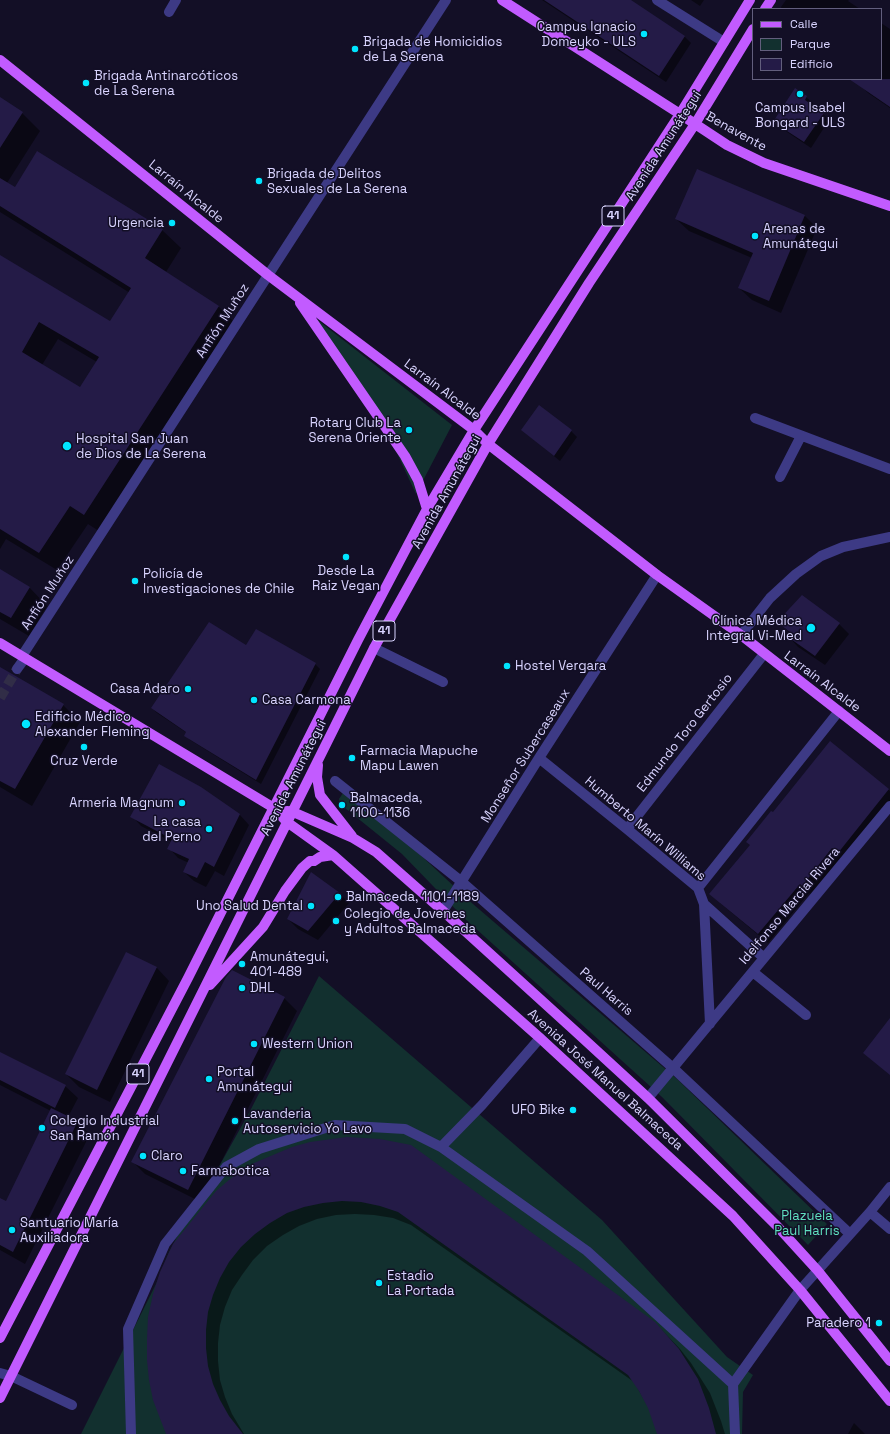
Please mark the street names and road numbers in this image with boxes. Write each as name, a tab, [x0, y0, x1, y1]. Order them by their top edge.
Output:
street label: Avenida Amunátegui	[623, 88, 705, 204]
street label: Benavente	[703, 109, 769, 155]
street label: Larraín Alcalde	[145, 157, 227, 227]
road number: 41	[602, 206, 624, 226]
street label: Anfión Muñoz	[193, 281, 253, 361]
street label: Larraín Alcalde	[401, 356, 483, 424]
street label: Avenida Amunátegui	[409, 432, 485, 552]
street label: Anfión Muñoz	[18, 553, 78, 633]
road number: 41	[373, 621, 395, 641]
street label: Larraín Alcalde	[781, 648, 863, 716]
street label: Edmundo Toro Gertosio	[634, 671, 736, 795]
street label: Monseñor Subercaseaux	[478, 686, 574, 826]
street label: Avenida Amunátegui	[258, 717, 330, 839]
street label: Humberto Marín Williams	[581, 774, 709, 884]
street label: Idelfonso Marcial Rivera	[736, 844, 844, 968]
street label: Paul Harris	[576, 965, 636, 1019]
street label: Avenida José Manuel Balmaceda	[524, 1006, 686, 1154]
road number: 41	[127, 1064, 149, 1084]

